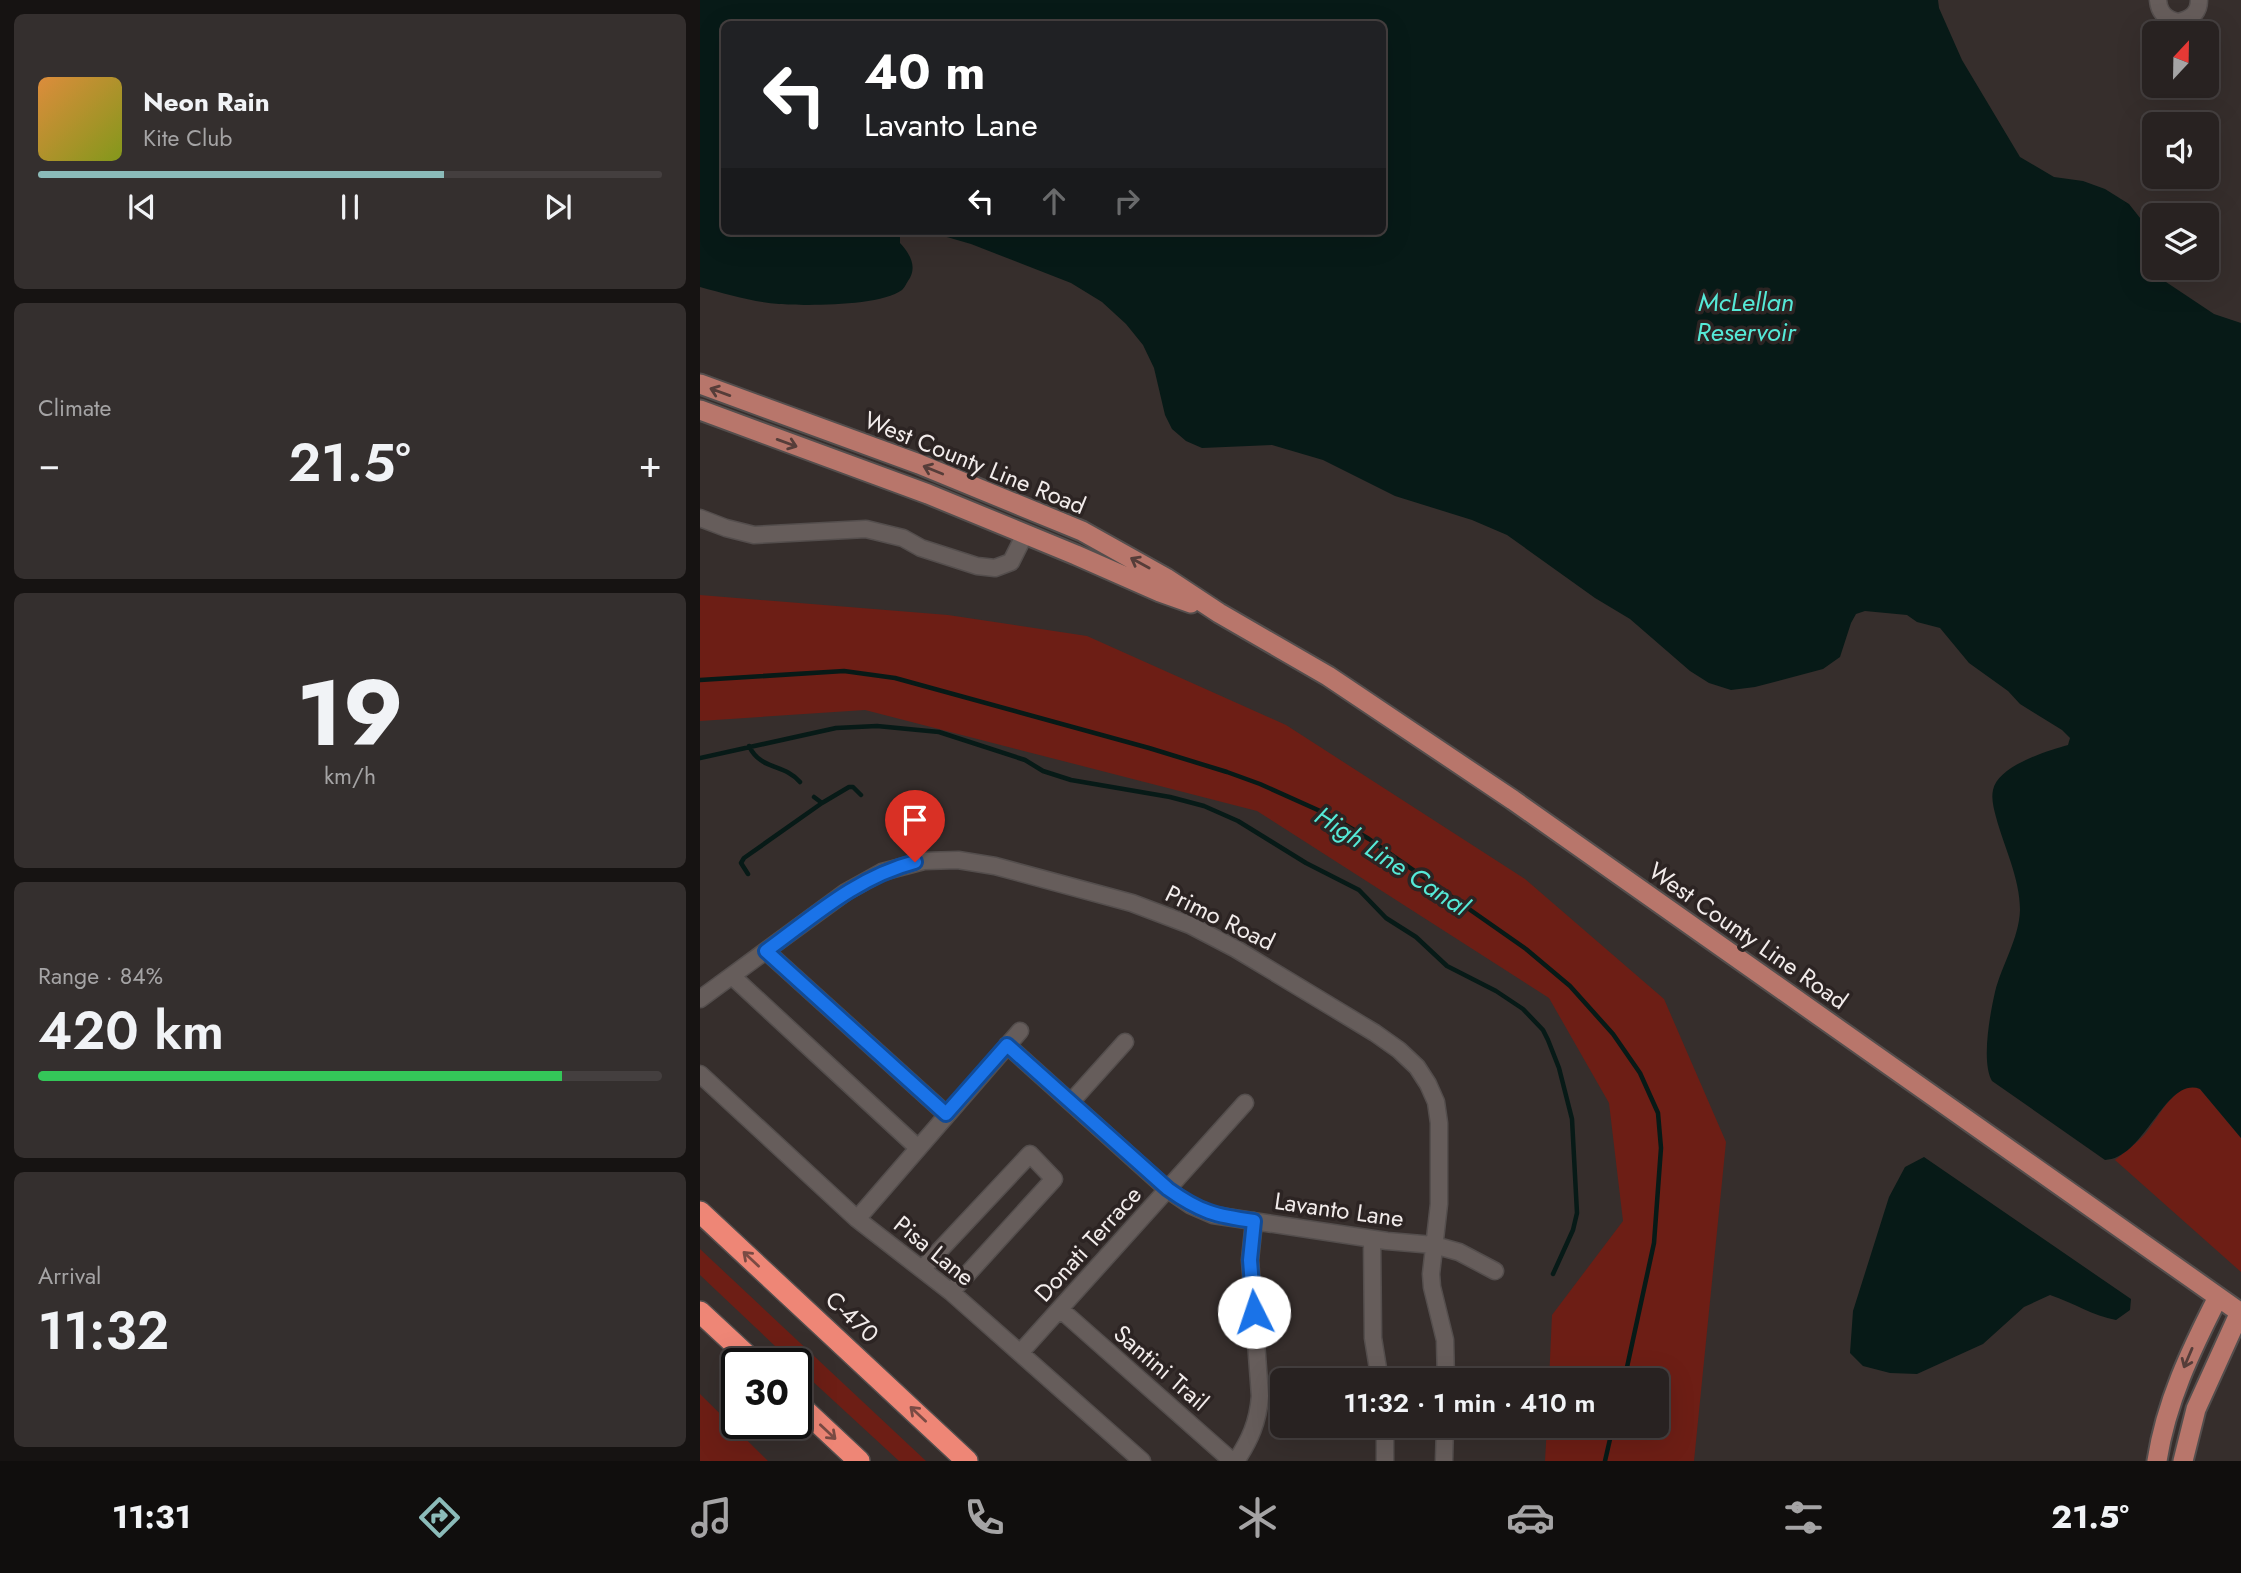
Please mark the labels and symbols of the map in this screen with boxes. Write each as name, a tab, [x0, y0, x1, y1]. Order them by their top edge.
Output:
north arrow	[2142, 21, 2219, 98]
water label: McLellan Reservoir	[1696, 283, 1797, 351]
one-way arrow	[709, 384, 731, 397]
street label: West County Line Road	[859, 402, 1091, 523]
one-way arrow	[776, 437, 798, 450]
one-way arrow	[923, 463, 945, 476]
one-way arrow	[1131, 556, 1151, 570]
pin	[885, 790, 945, 862]
water label: High Line Canal	[1307, 797, 1478, 926]
street label: West County Line Road	[1642, 854, 1855, 1018]
street label: Primo Road	[1160, 876, 1281, 959]
street label: Donati Terrace	[1026, 1178, 1149, 1310]
street label: Lavanto Lane	[1272, 1183, 1406, 1236]
street label: Pisa Lane	[886, 1207, 982, 1294]
one-way arrow	[743, 1251, 760, 1268]
position arrow	[1217, 1275, 1291, 1349]
street label: C-470	[818, 1283, 887, 1351]
street label: Santini Trail	[1106, 1316, 1217, 1419]
one-way arrow	[2181, 1347, 2194, 1368]
speed limit sign: 30	[721, 1348, 812, 1439]
one-way arrow	[909, 1406, 926, 1423]
one-way arrow	[819, 1423, 836, 1440]

